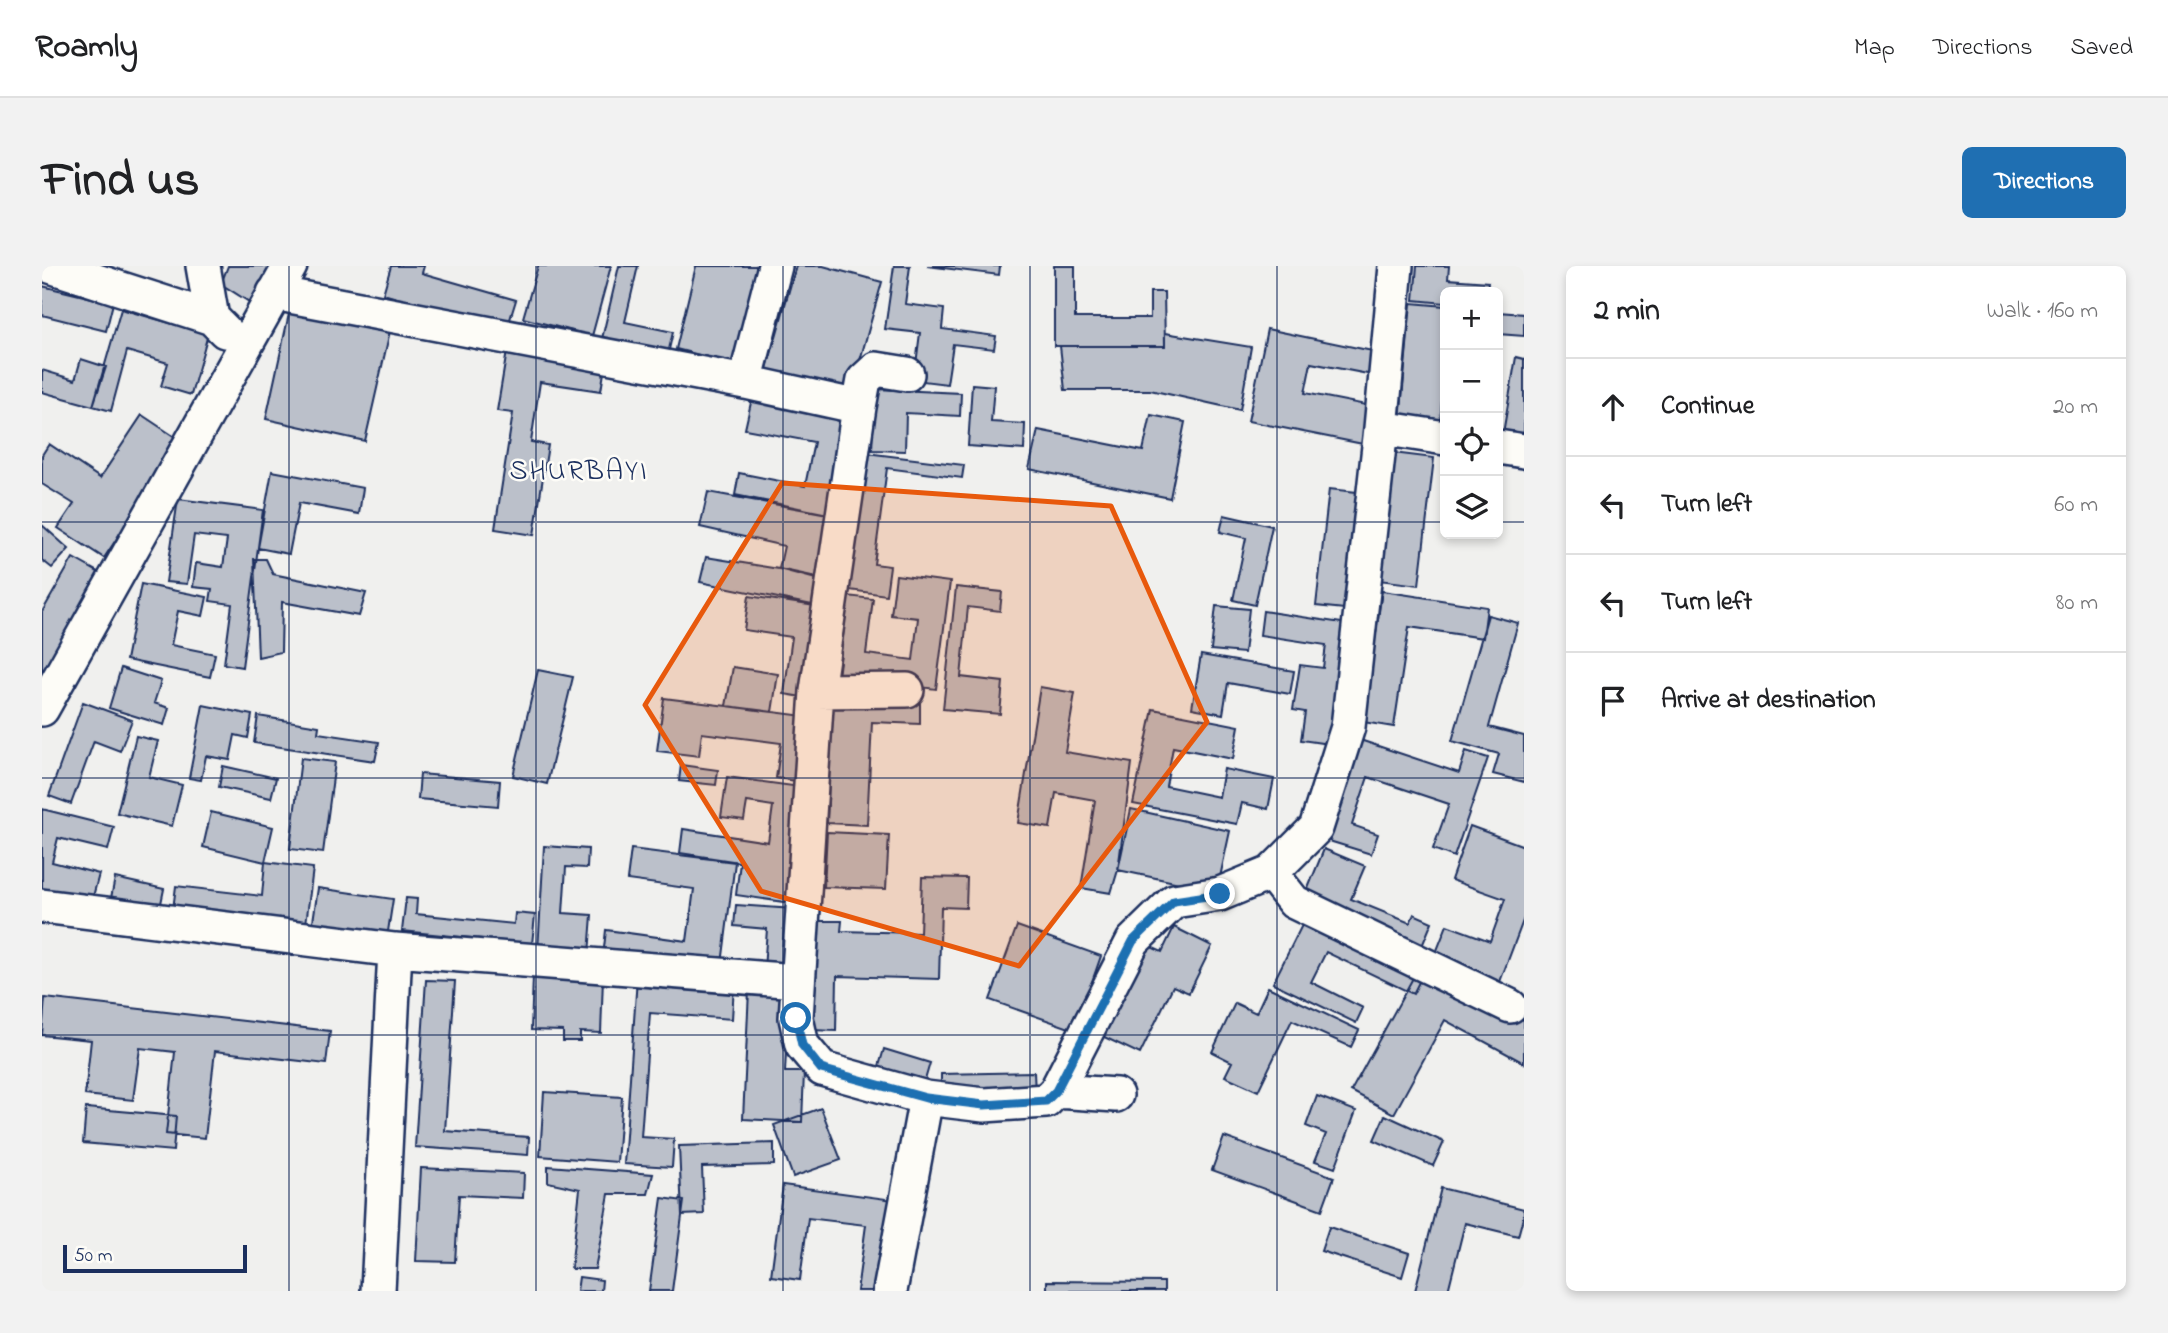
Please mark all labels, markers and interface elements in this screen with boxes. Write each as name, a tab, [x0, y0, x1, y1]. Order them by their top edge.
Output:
text: Roamly	[35, 24, 138, 72]
text: Map	[1854, 31, 1895, 66]
text: Directions	[1933, 31, 2032, 66]
text: Saved	[2070, 31, 2133, 66]
text: Find us	[42, 146, 199, 218]
button: Directions	[1962, 147, 2126, 218]
map controls	[1440, 287, 1503, 539]
button: +	[1440, 287, 1503, 350]
text: 2 min	[1594, 290, 1660, 334]
text: Walk · 160 m	[1986, 295, 2098, 328]
button: −	[1440, 350, 1503, 413]
icon: ahead	[1594, 388, 1632, 426]
text: Continue	[1661, 388, 1754, 426]
text: 20 m	[2053, 391, 2098, 424]
button: locate	[1440, 413, 1503, 476]
district label: SHURBAYI	[510, 452, 648, 493]
button: layers	[1440, 476, 1503, 539]
icon: left	[1594, 486, 1632, 524]
text: Turn left	[1661, 486, 1752, 524]
text: 60 m	[2054, 489, 2098, 522]
icon: left	[1594, 584, 1632, 622]
text: Turn left	[1661, 584, 1752, 622]
text: 80 m	[2056, 587, 2098, 620]
icon: arrive	[1594, 682, 1632, 720]
text: Arrive at destination	[1661, 682, 1876, 720]
route end	[1204, 878, 1235, 909]
route start	[780, 1002, 811, 1033]
scale bar	[63, 1242, 247, 1274]
text: 50 m	[74, 1243, 113, 1270]

